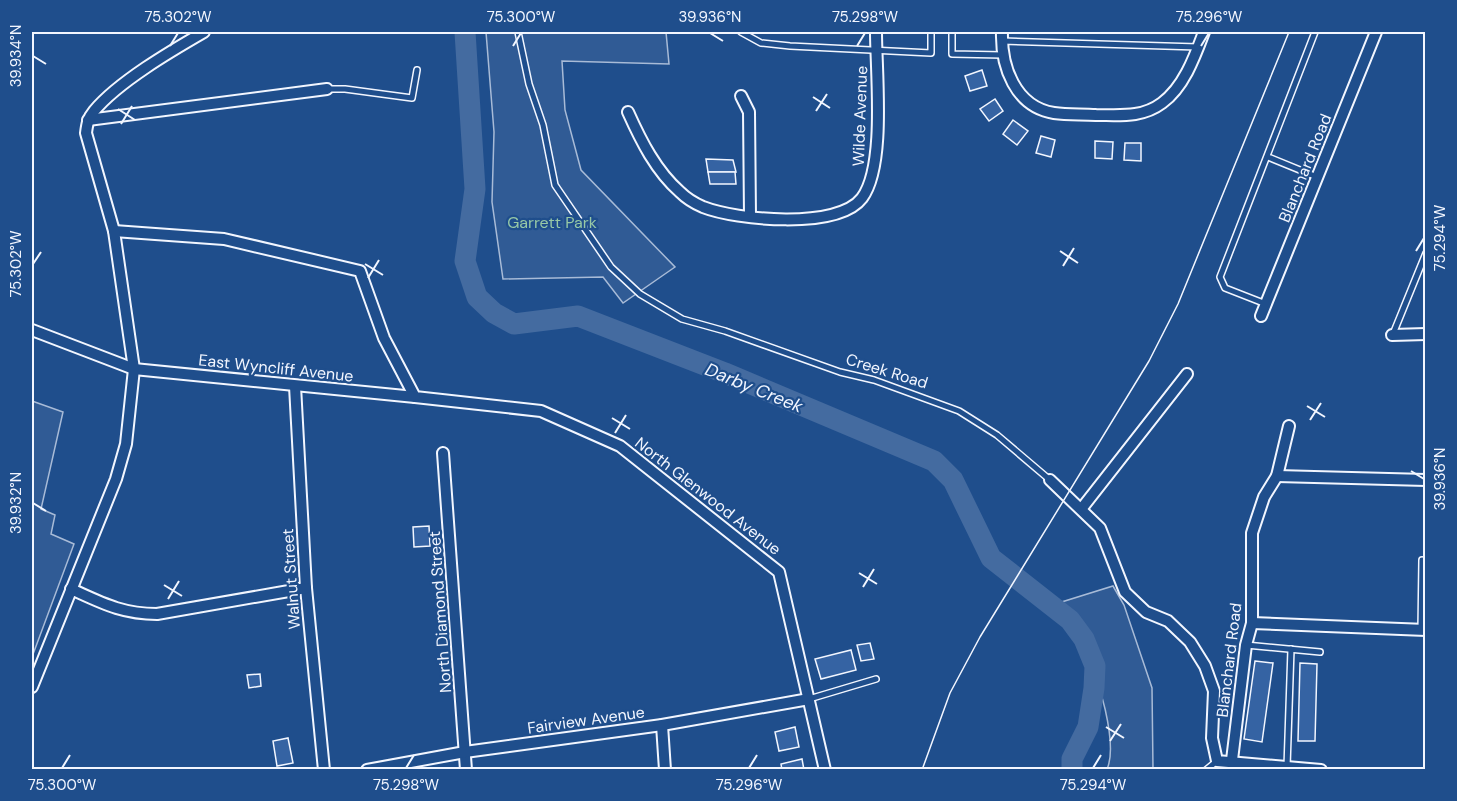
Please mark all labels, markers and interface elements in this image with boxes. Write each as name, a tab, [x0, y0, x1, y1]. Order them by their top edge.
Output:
text: 75.302°W	[145, 7, 212, 27]
text: 75.300°W	[487, 7, 556, 27]
text: 39.936°N	[679, 7, 741, 27]
text: 75.298°W	[832, 7, 899, 27]
text: 75.296°W	[1176, 7, 1243, 27]
text: 39.934°N	[6, 25, 26, 87]
street label: Wilde Avenue	[848, 65, 872, 167]
street label: Blanchard Road	[1274, 111, 1336, 225]
text: 75.294°W	[1430, 204, 1450, 271]
park label: Garrett Park	[507, 212, 597, 233]
text: 75.302°W	[6, 230, 26, 297]
street label: East Wyncliff Avenue	[198, 349, 354, 387]
street label: Creek Road	[843, 349, 931, 393]
water label: Darby Creek	[701, 357, 807, 419]
street label: North Glenwood Avenue	[631, 432, 785, 560]
text: 39.936°N	[1430, 448, 1450, 510]
text: 39.932°N	[6, 472, 26, 534]
street label: Walnut Street	[277, 528, 305, 630]
street label: North Diamond Street	[424, 530, 456, 694]
street label: Blanchard Road	[1212, 601, 1246, 719]
street label: Fairview Avenue	[526, 701, 646, 739]
text: 75.300°W	[28, 775, 97, 795]
text: 75.298°W	[373, 775, 440, 795]
text: 75.296°W	[716, 775, 783, 795]
text: 75.294°W	[1060, 775, 1127, 795]

